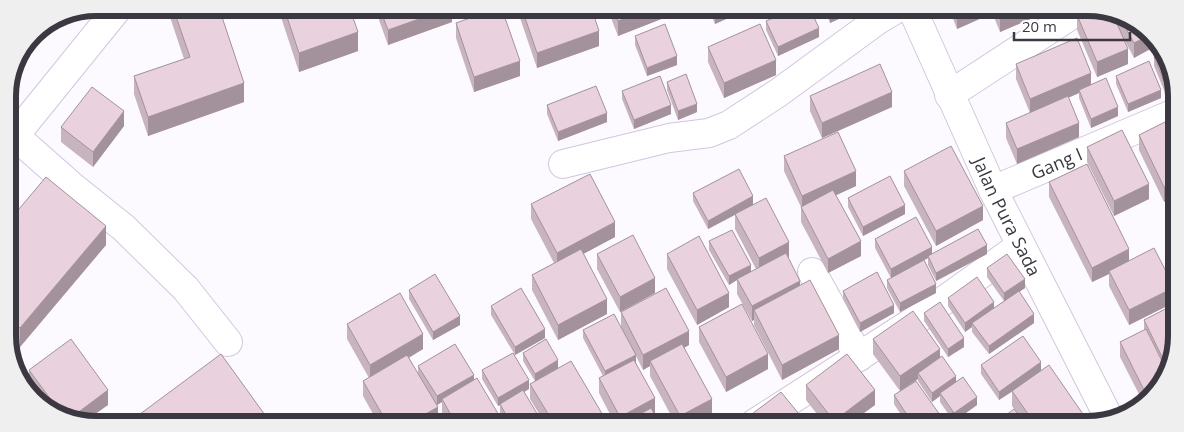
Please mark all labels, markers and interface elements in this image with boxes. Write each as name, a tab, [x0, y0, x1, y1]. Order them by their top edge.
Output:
scale bar	[1014, 10, 1130, 42]
text: 20 m	[1022, 16, 1057, 36]
street label: Gang I	[1027, 142, 1086, 185]
street label: Jalan Pura Sada	[967, 151, 1047, 280]

